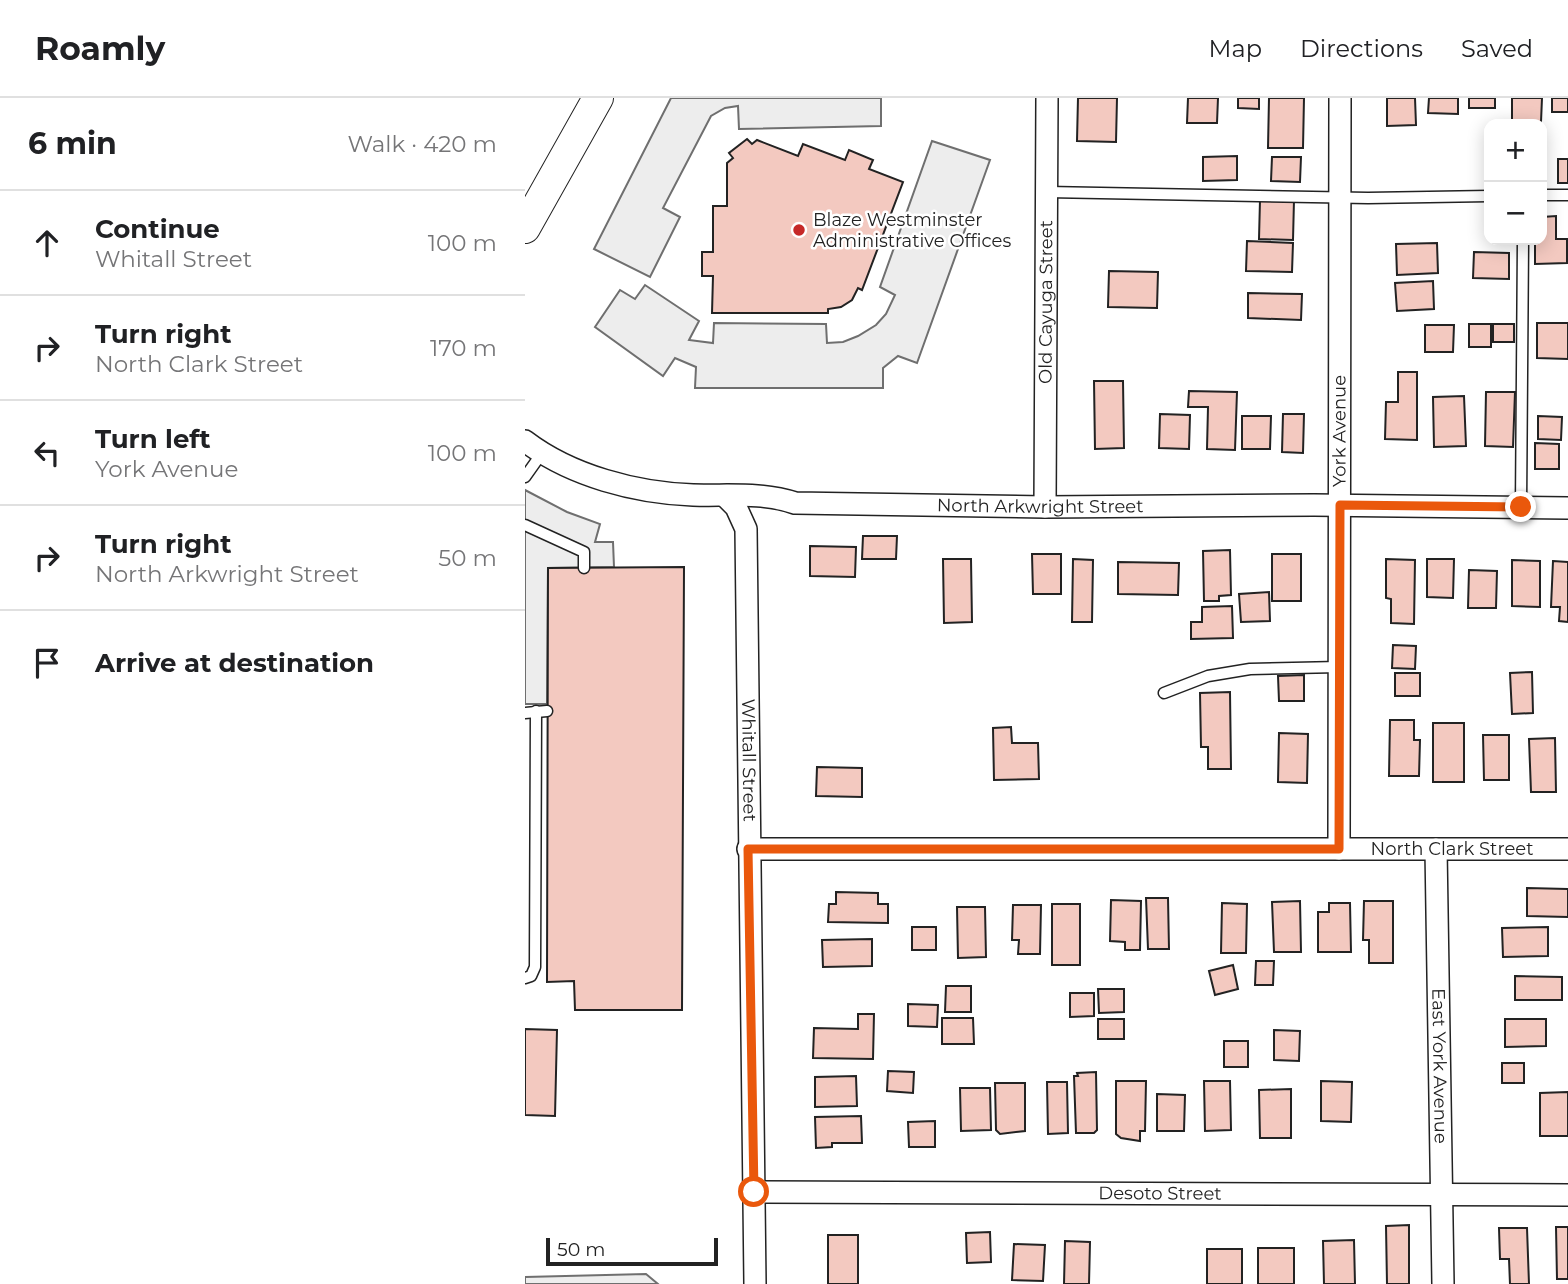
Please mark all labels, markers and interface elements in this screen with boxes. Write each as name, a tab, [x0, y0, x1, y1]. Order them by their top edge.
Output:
text: Roamly	[35, 28, 165, 68]
text: Map	[1209, 34, 1262, 63]
text: Directions	[1300, 34, 1423, 63]
text: Saved	[1461, 34, 1533, 63]
map controls	[1484, 119, 1547, 245]
button: +	[1484, 119, 1547, 182]
text: 6 min	[28, 125, 117, 162]
text: Walk · 420 m	[348, 130, 497, 158]
button: −	[1484, 182, 1547, 245]
place label: Blaze Westminster Administrative Offices	[813, 209, 1011, 252]
text: Continue	[95, 213, 220, 245]
street label: Old Cayuga Street	[1035, 220, 1057, 384]
marker: Blaze Westminster Administrative Offices	[791, 222, 807, 238]
icon: ahead	[28, 224, 66, 262]
text: 100 m	[428, 229, 497, 257]
text: Whitall Street	[95, 245, 252, 273]
text: Turn right	[95, 318, 231, 350]
icon: right	[28, 329, 66, 367]
text: 170 m	[430, 334, 497, 362]
text: North Clark Street	[95, 350, 303, 378]
street label: York Avenue	[1328, 375, 1351, 487]
text: Turn left	[95, 423, 211, 455]
icon: left	[28, 434, 66, 472]
text: 100 m	[428, 439, 497, 467]
text: York Avenue	[95, 455, 238, 483]
route end	[1505, 491, 1536, 522]
street label: North Arkwright Street	[937, 494, 1144, 518]
text: Turn right	[95, 528, 231, 560]
icon: right	[28, 539, 66, 577]
text: 50 m	[438, 544, 497, 572]
text: North Arkwright Street	[95, 560, 359, 588]
icon: arrive	[28, 644, 66, 682]
text: Arrive at destination	[95, 647, 374, 679]
street label: Whitall Street	[737, 699, 760, 822]
street label: North Clark Street	[1371, 838, 1533, 860]
street label: East York Avenue	[1427, 988, 1452, 1144]
route start	[738, 1176, 769, 1207]
street label: Desoto Street	[1098, 1182, 1222, 1205]
scale bar	[546, 1235, 717, 1267]
text: 50 m	[557, 1238, 605, 1261]

